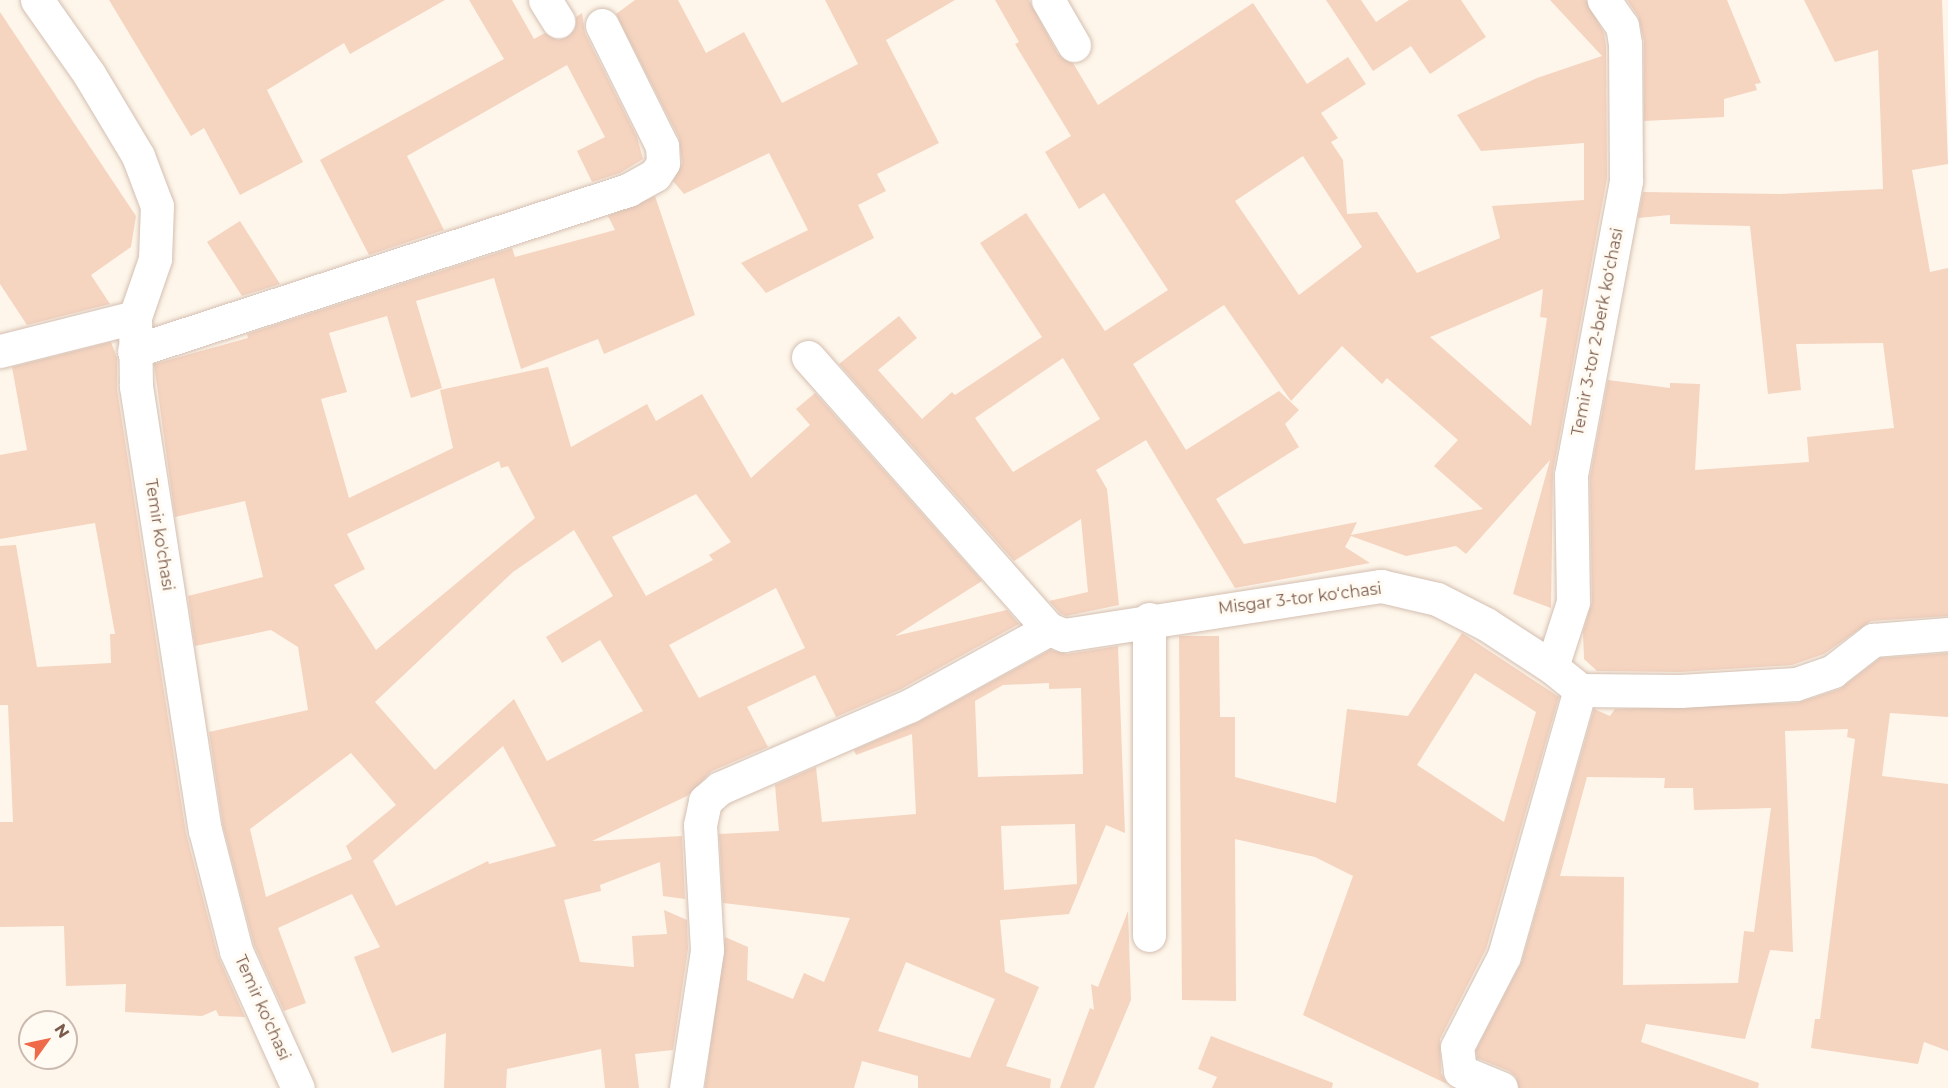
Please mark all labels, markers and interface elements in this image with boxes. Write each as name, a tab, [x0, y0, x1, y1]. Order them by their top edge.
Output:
street label: Temir 3-tor 2-berk koʻchasi	[1568, 226, 1628, 438]
street label: Temir ko'chasi	[141, 478, 177, 592]
street label: Misgar 3-tor koʻchasi	[1217, 579, 1383, 619]
street label: Temir ko'chasi	[230, 952, 294, 1064]
north arrow	[18, 1010, 78, 1070]
text: N	[50, 1020, 73, 1042]

